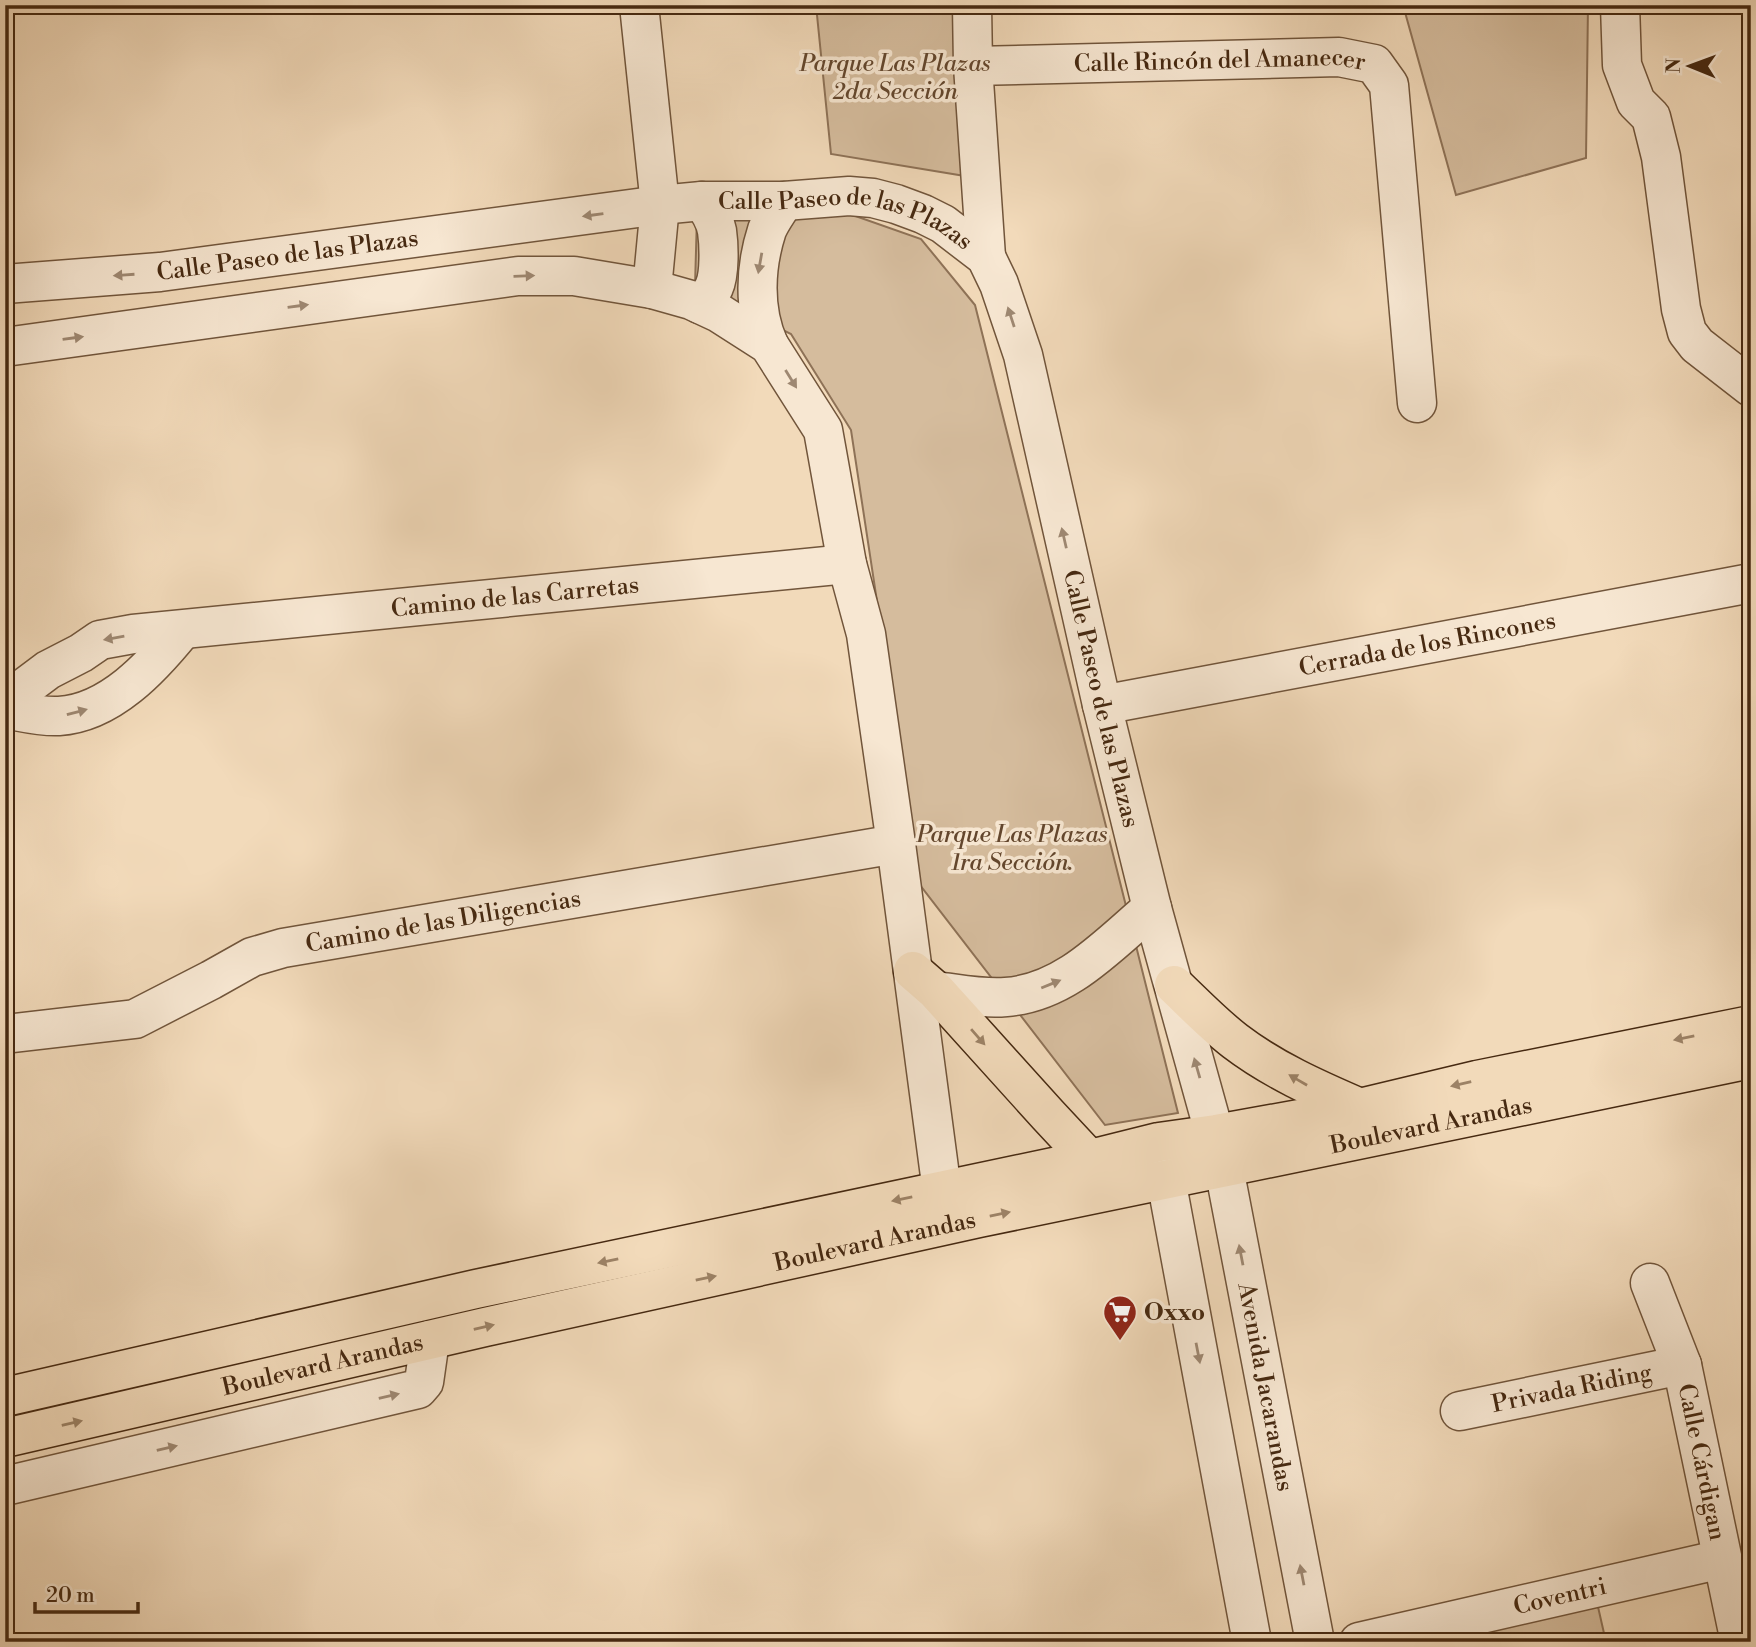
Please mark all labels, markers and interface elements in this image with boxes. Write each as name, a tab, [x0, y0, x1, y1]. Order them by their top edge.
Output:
north arrow	[1654, 32, 1724, 102]
street label: Calle Rincón del Amanecer	[1074, 43, 1368, 80]
park label: Parque Las Plazas 2da Sección	[799, 49, 990, 107]
text: N	[1662, 58, 1686, 73]
street label: Calle Paseo de las Plazas	[718, 182, 978, 257]
one-way arrow	[582, 209, 604, 220]
street label: Calle Paseo de las Plazas	[155, 224, 420, 288]
one-way arrow	[754, 252, 765, 274]
one-way arrow	[113, 270, 135, 281]
one-way arrow	[513, 271, 535, 282]
one-way arrow	[287, 301, 309, 312]
one-way arrow	[1005, 307, 1016, 328]
one-way arrow	[62, 332, 84, 343]
one-way arrow	[784, 370, 797, 389]
one-way arrow	[1059, 527, 1070, 549]
street label: Calle Paseo de las Plazas	[1056, 567, 1146, 831]
street label: Camino de las Carretas	[390, 570, 641, 625]
street label: Cerrada de los Rincones	[1297, 606, 1558, 684]
one-way arrow	[103, 633, 125, 644]
one-way arrow	[66, 706, 88, 717]
park label: Parque Las Plazas 1ra Sección.	[916, 820, 1107, 878]
street label: Camino de las Diligencias	[303, 884, 583, 960]
one-way arrow	[1041, 978, 1061, 990]
one-way arrow	[970, 1028, 986, 1046]
one-way arrow	[1673, 1033, 1695, 1044]
one-way arrow	[1192, 1057, 1202, 1078]
one-way arrow	[1289, 1074, 1308, 1086]
one-way arrow	[1450, 1079, 1472, 1090]
street label: Boulevard Arandas	[1327, 1090, 1535, 1162]
one-way arrow	[891, 1193, 913, 1204]
street label: Boulevard Arandas	[771, 1205, 979, 1279]
one-way arrow	[989, 1208, 1011, 1219]
one-way arrow	[1235, 1244, 1246, 1266]
one-way arrow	[597, 1256, 619, 1267]
one-way arrow	[696, 1272, 718, 1283]
street label: Avenida Jacarandas	[1230, 1279, 1300, 1494]
supermarket icon: Oxxo	[1101, 1293, 1139, 1342]
place label: Oxxo	[1144, 1298, 1205, 1328]
one-way arrow	[473, 1322, 495, 1333]
street label: Boulevard Arandas	[218, 1328, 426, 1404]
one-way arrow	[1193, 1343, 1204, 1365]
street label: Privada Riding	[1489, 1358, 1655, 1420]
street label: Calle Cárdigan	[1670, 1381, 1732, 1543]
one-way arrow	[378, 1390, 400, 1401]
one-way arrow	[61, 1417, 83, 1428]
one-way arrow	[156, 1442, 178, 1453]
one-way arrow	[1296, 1564, 1307, 1586]
scale bar	[35, 1570, 138, 1614]
street label: Coventri	[1510, 1572, 1610, 1622]
text: 20 m	[46, 1583, 95, 1609]

